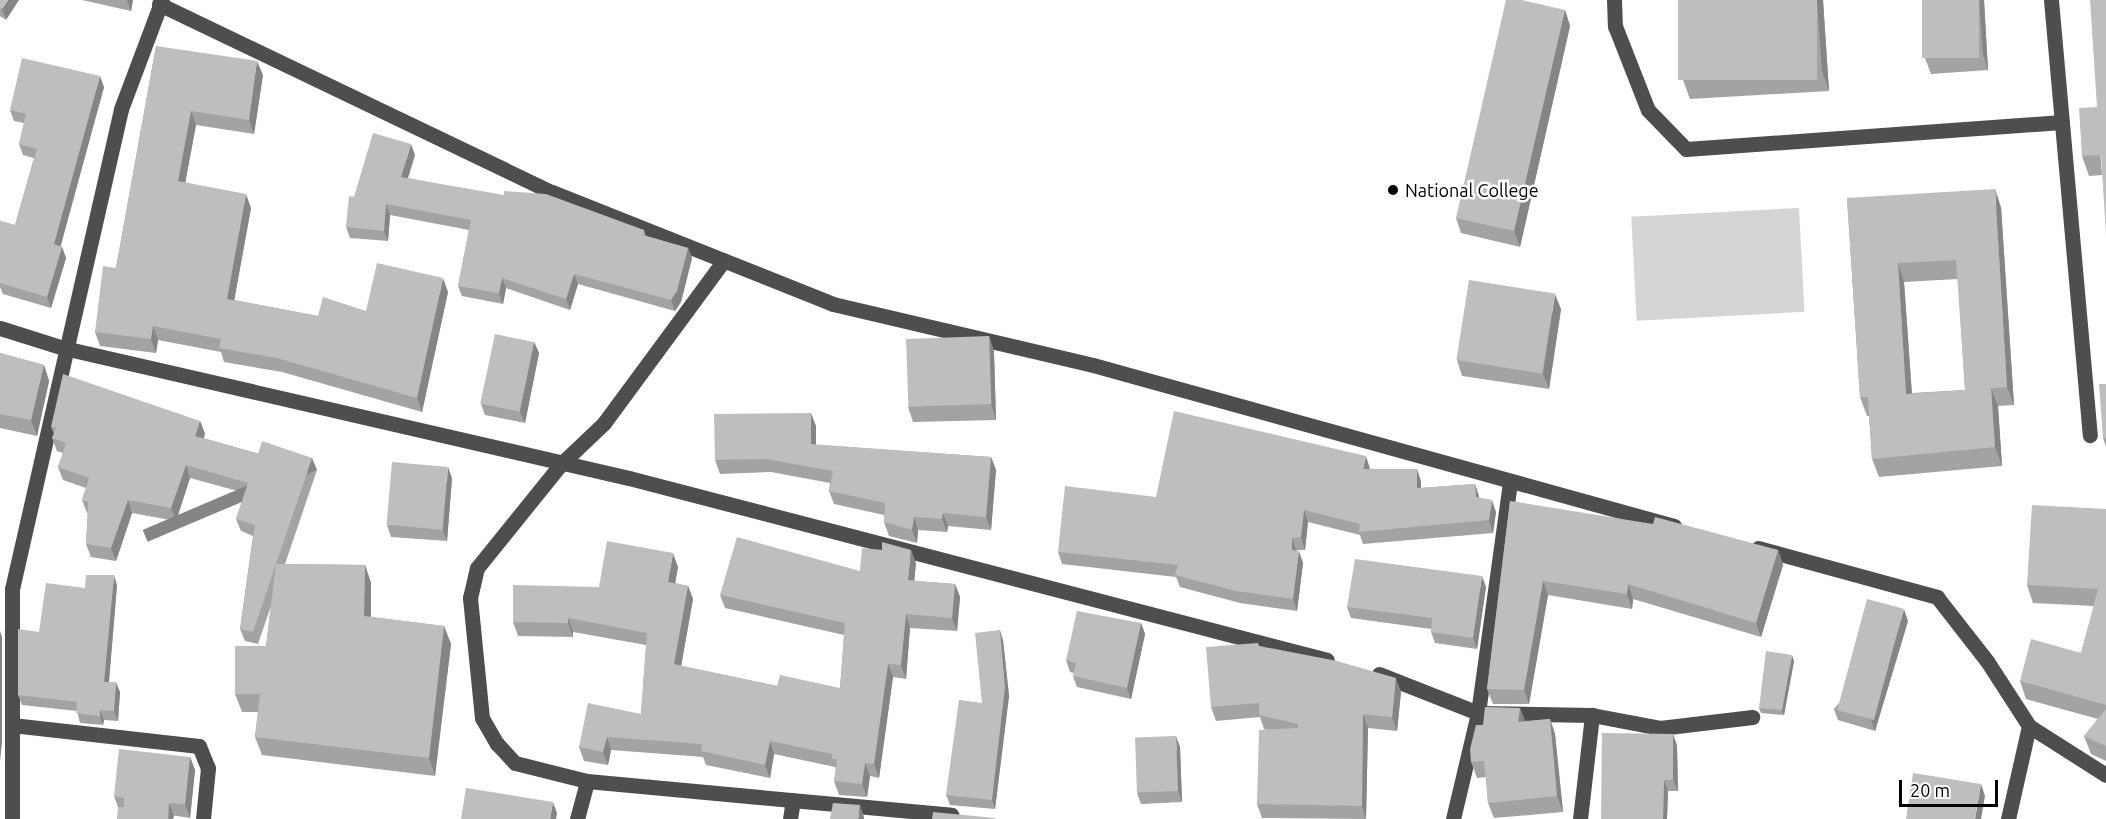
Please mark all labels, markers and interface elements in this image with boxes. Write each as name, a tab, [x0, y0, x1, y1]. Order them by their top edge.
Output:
place label: National College	[1405, 179, 1539, 201]
marker: National College	[1386, 183, 1400, 197]
scale bar	[1902, 768, 2001, 806]
text: 20 m	[1910, 780, 1950, 800]

